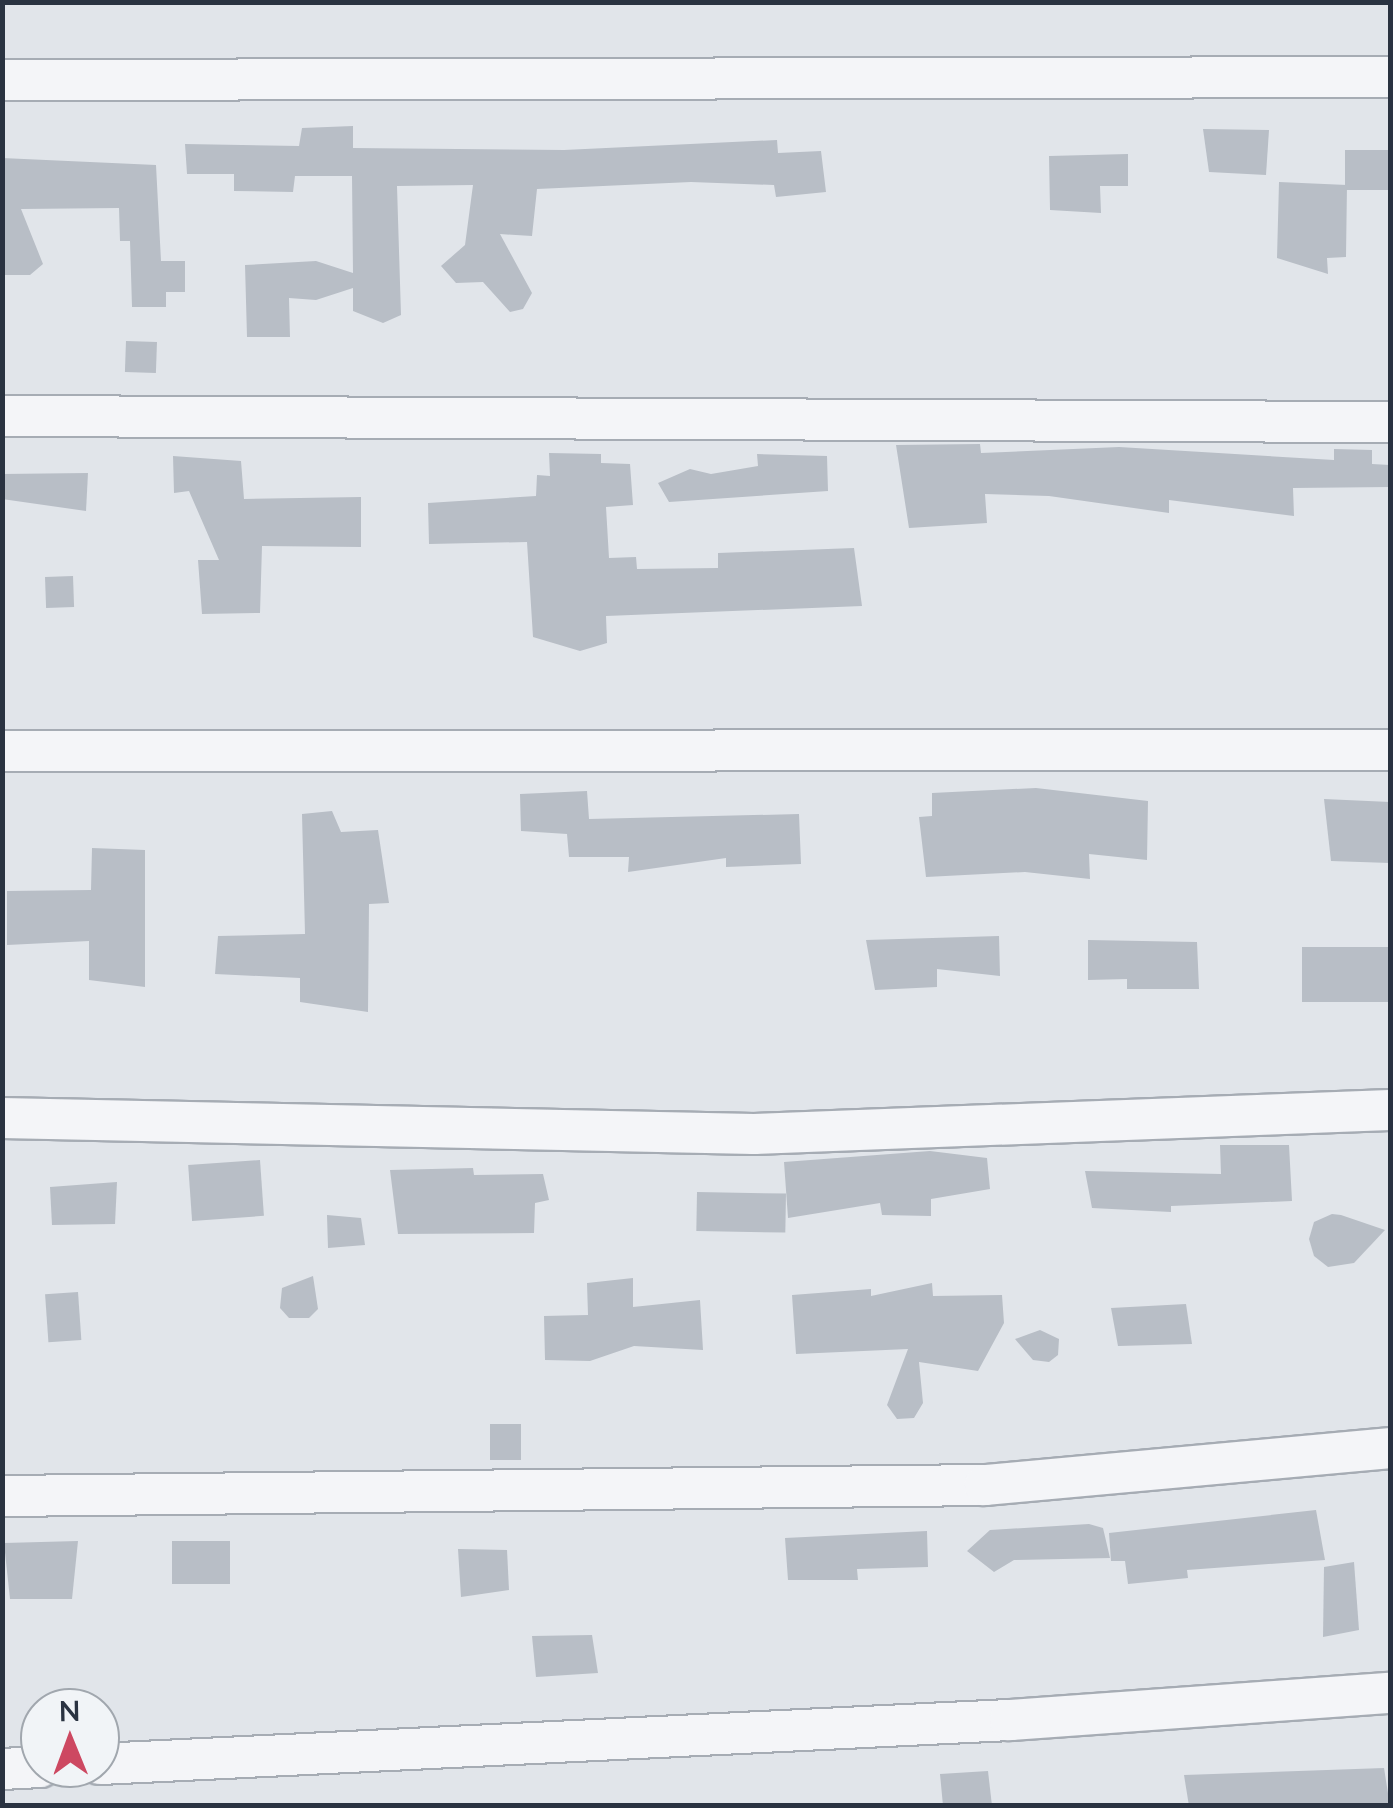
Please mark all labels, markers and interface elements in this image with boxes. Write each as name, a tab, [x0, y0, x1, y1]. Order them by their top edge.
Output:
north arrow	[20, 1688, 120, 1788]
text: N	[58, 1693, 81, 1727]

